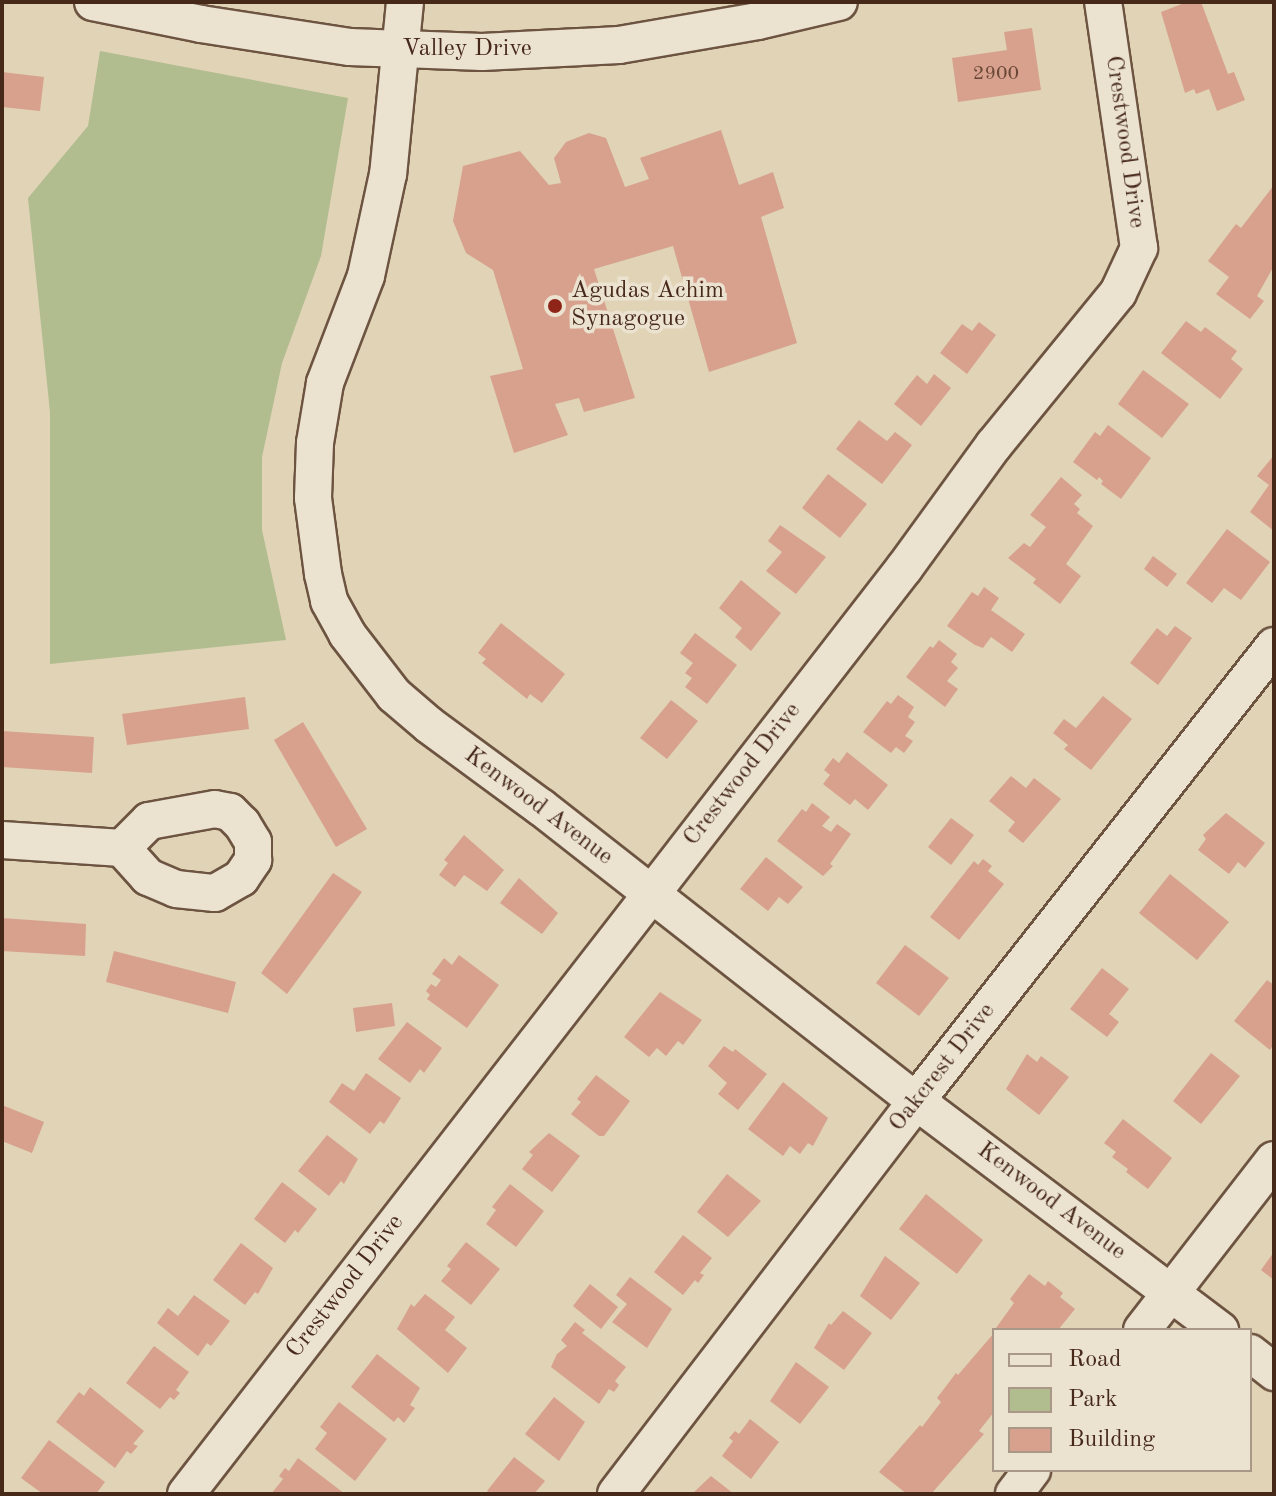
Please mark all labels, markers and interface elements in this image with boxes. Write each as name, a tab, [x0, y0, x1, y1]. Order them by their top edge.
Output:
street label: Valley Drive	[402, 36, 532, 64]
street label: Crestwood Drive	[1098, 54, 1150, 230]
house number: 2900	[973, 62, 1019, 86]
place label: Agudas Achim Synagogue	[571, 278, 724, 334]
marker: Agudas Achim Synagogue	[546, 297, 564, 315]
street label: Crestwood Drive	[678, 698, 808, 852]
street label: Kenwood Avenue	[458, 742, 618, 872]
street label: Oakcrest Drive	[884, 998, 1002, 1138]
street label: Kenwood Avenue	[971, 1137, 1131, 1267]
street label: Crestwood Drive	[281, 1210, 411, 1364]
legend	[992, 1328, 1252, 1472]
text: Road	[1068, 1348, 1121, 1372]
text: Park	[1068, 1388, 1117, 1412]
text: Building	[1068, 1428, 1155, 1452]

